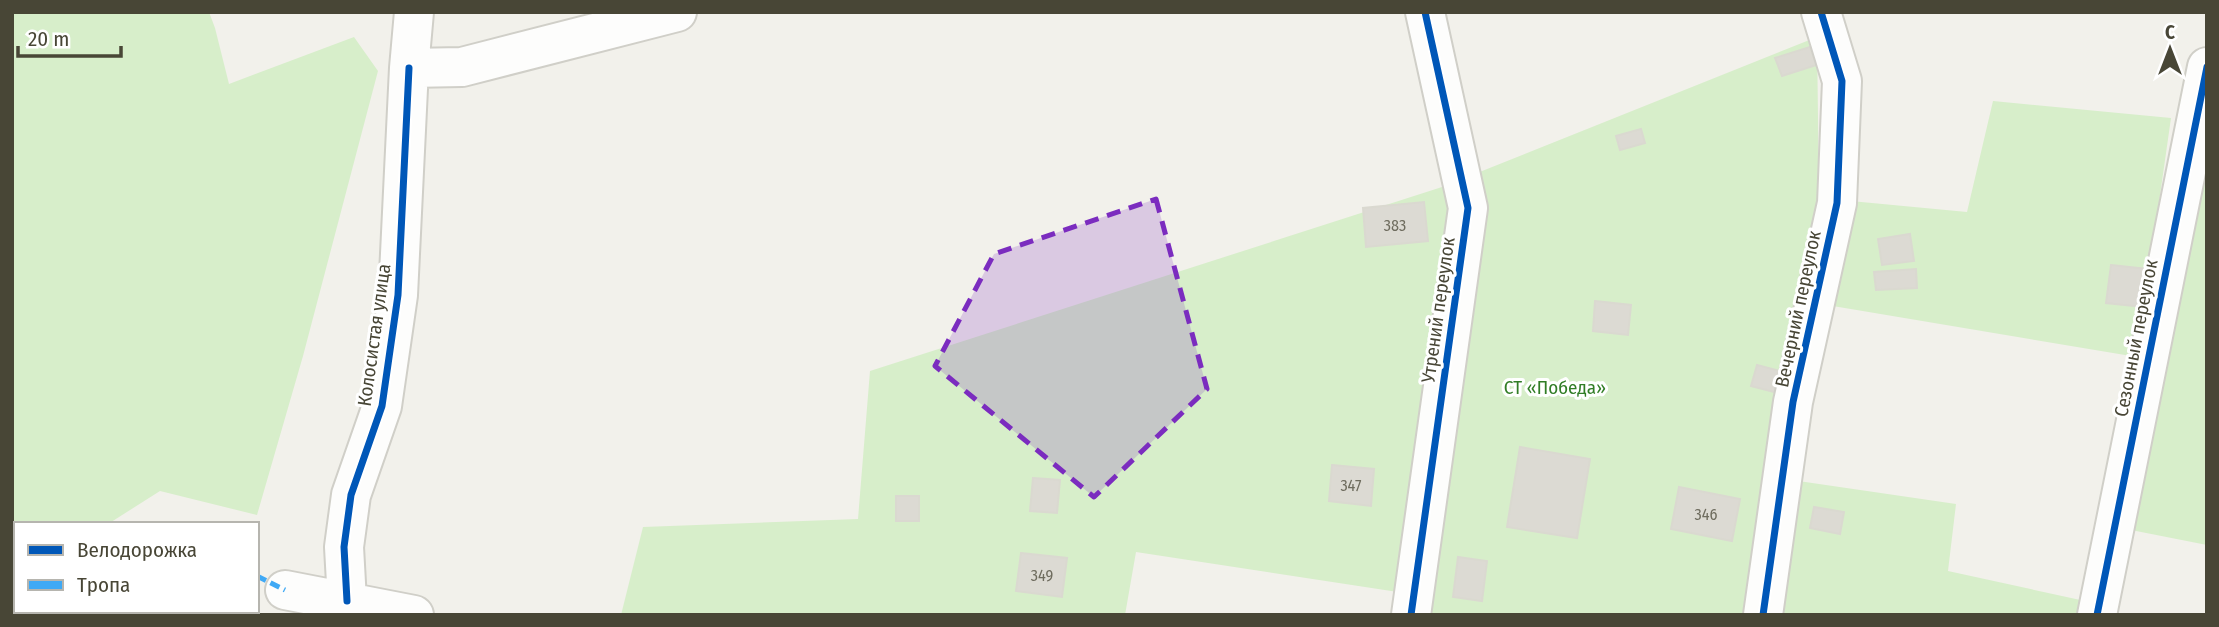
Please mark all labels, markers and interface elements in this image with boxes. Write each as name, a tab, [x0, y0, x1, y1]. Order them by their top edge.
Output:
scale bar	[18, 14, 121, 58]
north arrow	[2135, 14, 2205, 84]
text: С	[2165, 21, 2175, 44]
text: 20 m	[28, 26, 69, 52]
house number: 383	[1384, 216, 1406, 235]
street label: Вечерний переулок	[1770, 229, 1826, 389]
street label: Утрений переулок	[1416, 236, 1460, 385]
street label: Сезонный переулок	[2109, 257, 2163, 419]
street label: Колосистая улица	[353, 262, 395, 408]
park label: СТ «Победа»	[1504, 376, 1606, 399]
house number: 347	[1340, 476, 1362, 495]
house number: 346	[1695, 505, 1717, 524]
legend	[14, 522, 259, 613]
text: Велодорожка	[77, 537, 197, 563]
house number: 349	[1031, 566, 1053, 585]
text: Тропа	[77, 572, 130, 598]

